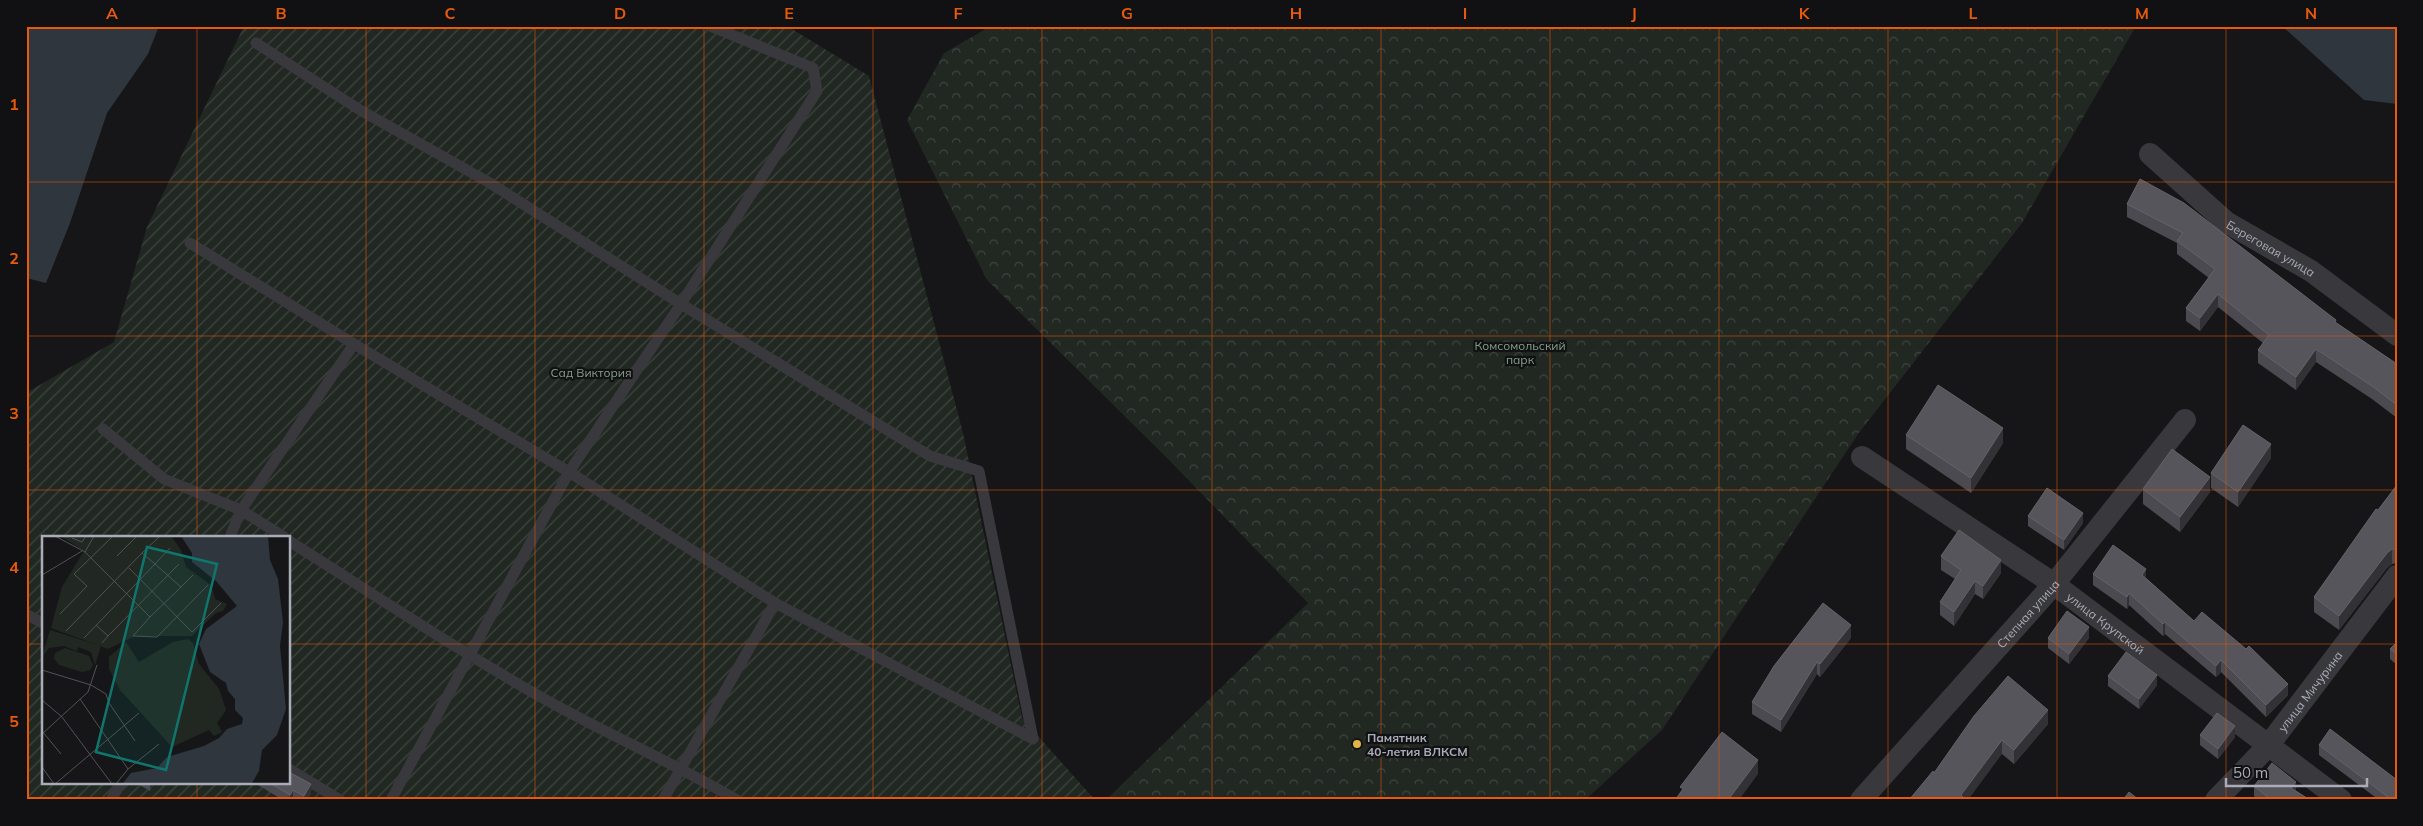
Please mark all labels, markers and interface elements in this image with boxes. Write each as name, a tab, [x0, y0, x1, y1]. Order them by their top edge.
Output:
text: A	[106, 3, 118, 23]
text: B	[275, 3, 287, 23]
text: C	[445, 3, 456, 23]
text: D	[614, 3, 626, 23]
text: E	[784, 3, 794, 23]
text: F	[953, 3, 963, 23]
text: G	[1121, 3, 1133, 23]
text: H	[1290, 3, 1302, 23]
text: I	[1463, 3, 1467, 23]
text: J	[1631, 3, 1637, 23]
text: K	[1799, 3, 1811, 23]
text: L	[1969, 3, 1978, 23]
text: M	[2135, 3, 2149, 23]
text: N	[2305, 3, 2317, 23]
text: 1	[9, 94, 19, 114]
street label: Береговая улица	[2224, 217, 2319, 279]
text: 2	[9, 248, 19, 268]
park label: Комсомольский парк	[1474, 338, 1566, 367]
park label: Сад Виктория	[550, 365, 632, 380]
text: 3	[9, 403, 19, 423]
inset map	[42, 536, 290, 784]
text: 4	[9, 557, 19, 577]
street label: Степная улица	[1993, 576, 2062, 651]
street label: улица Крупской	[2064, 589, 2148, 657]
street label: улица Мичурина	[2274, 648, 2345, 735]
text: 5	[9, 711, 19, 731]
place label: Памятник 40-летия ВЛКСМ	[1367, 730, 1468, 759]
marker: Памятник 40-летия ВЛКСМ	[1351, 738, 1363, 750]
scale bar	[2226, 756, 2367, 788]
text: 50 m	[2233, 763, 2268, 782]

